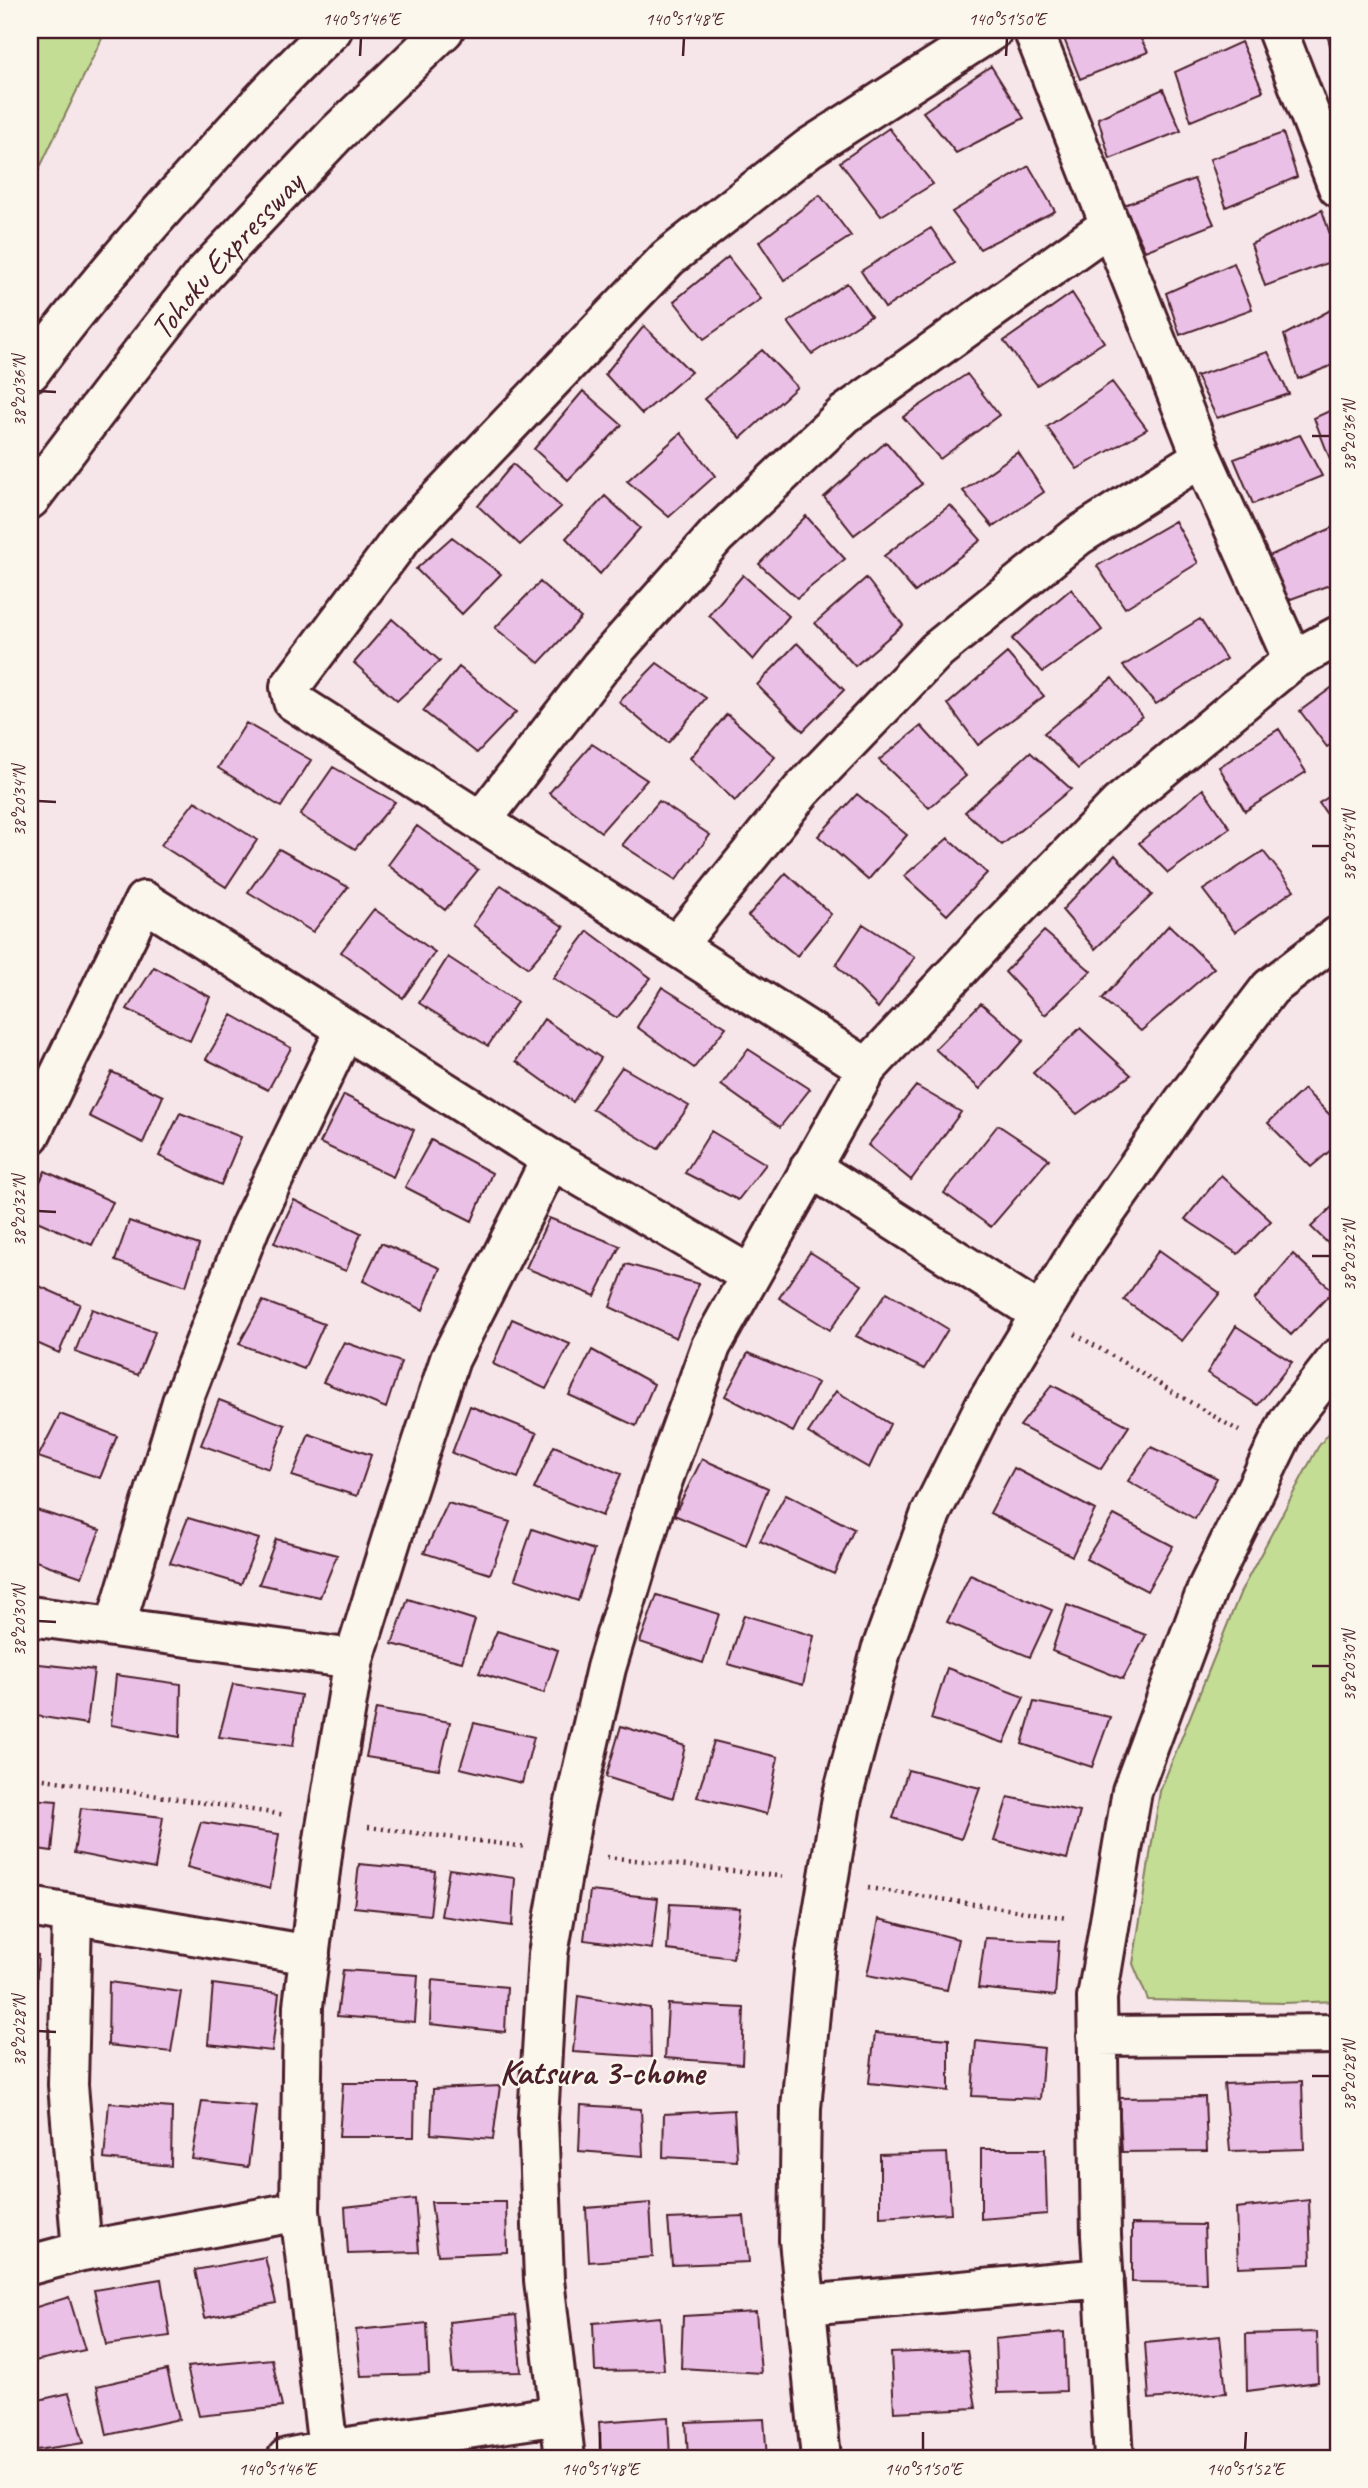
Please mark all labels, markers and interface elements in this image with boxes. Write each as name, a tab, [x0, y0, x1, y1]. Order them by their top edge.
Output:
text: 140°51'46"E	[322, 8, 402, 30]
text: 140°51'48"E	[645, 8, 725, 30]
text: 140°51'50"E	[968, 8, 1048, 30]
street label: Tohoku Expressway	[141, 161, 314, 348]
text: 38°20'36"N	[8, 352, 30, 426]
text: 38°20'36"N	[1338, 397, 1360, 471]
text: 38°20'34"N	[8, 762, 30, 836]
text: 38°20'34"N	[1338, 807, 1360, 881]
text: 38°20'32"N	[8, 1172, 30, 1246]
text: 38°20'32"N	[1338, 1217, 1360, 1291]
text: 38°20'30"N	[8, 1582, 30, 1656]
text: 38°20'30"N	[1338, 1627, 1360, 1701]
text: 38°20'28"N	[8, 1992, 30, 2066]
text: 38°20'28"N	[1338, 2037, 1360, 2111]
district label: Katsura 3-chome	[500, 2050, 707, 2095]
text: 140°51'46"E	[238, 2458, 318, 2480]
text: 140°51'48"E	[561, 2458, 641, 2480]
text: 140°51'50"E	[884, 2458, 964, 2480]
text: 140°51'52"E	[1206, 2458, 1286, 2480]

